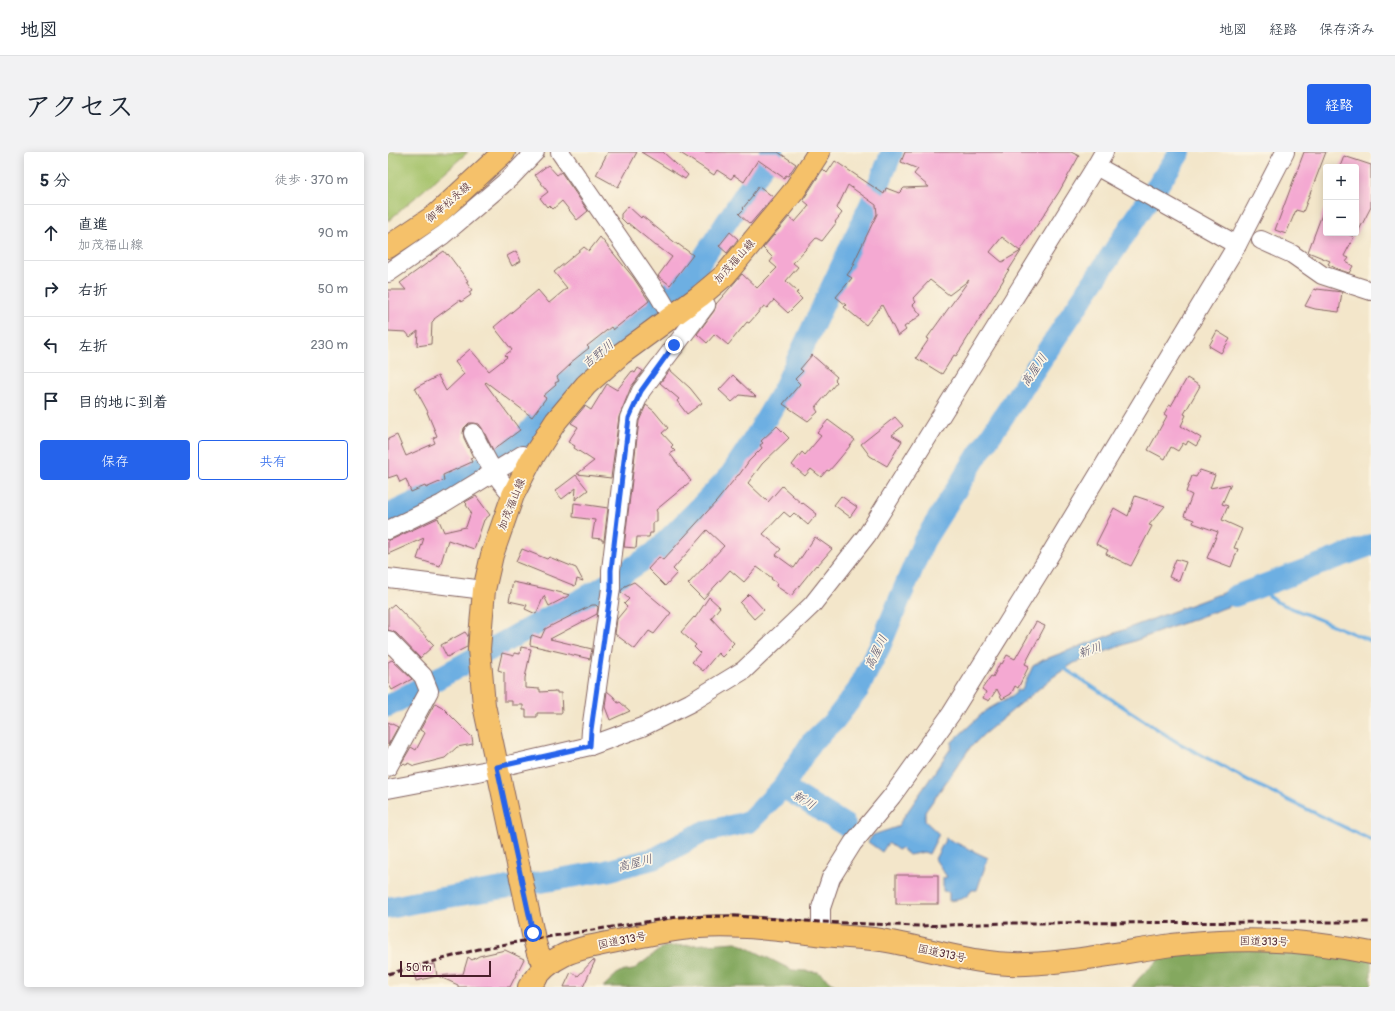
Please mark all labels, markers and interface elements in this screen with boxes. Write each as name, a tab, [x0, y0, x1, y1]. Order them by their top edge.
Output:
text: 地図	[20, 18, 58, 42]
text: 地図	[1219, 21, 1247, 38]
text: 経路	[1269, 21, 1297, 38]
text: 保存済み	[1319, 21, 1375, 38]
button: 経路	[1307, 84, 1371, 124]
text: アクセス	[24, 90, 134, 125]
map controls	[1323, 164, 1359, 236]
button: +	[1323, 164, 1359, 200]
text: 5 分	[40, 170, 70, 191]
text: 徒歩 · 370 m	[275, 172, 348, 188]
street label: 御幸松永線	[423, 179, 473, 225]
button: −	[1323, 200, 1359, 236]
text: 直進	[78, 215, 108, 234]
icon: ahead	[40, 222, 62, 244]
text: 90 m	[318, 225, 348, 241]
text: 加茂福山線	[78, 237, 143, 253]
street label: 加茂福山線	[711, 237, 758, 286]
icon: right	[40, 278, 62, 300]
text: 右折	[78, 281, 108, 300]
text: 50 m	[318, 281, 348, 297]
icon: left	[40, 334, 62, 356]
route end	[665, 336, 683, 354]
text: 左折	[78, 337, 108, 356]
text: 230 m	[311, 337, 348, 353]
water label: 吉野川	[580, 337, 617, 372]
water label: 高屋川	[1018, 351, 1051, 389]
icon: arrive	[40, 390, 62, 412]
text: 目的地に到着	[78, 393, 168, 412]
button: 保存	[40, 440, 190, 480]
button: 共有	[198, 440, 348, 480]
street label: 加茂福山線	[495, 476, 528, 532]
water label: 高屋川	[862, 633, 891, 672]
water label: 新川	[1076, 639, 1104, 662]
water label: 新川	[790, 788, 818, 813]
water label: 高屋川	[616, 852, 654, 875]
route start	[524, 924, 542, 942]
street label: 国道313号	[597, 929, 648, 952]
street label: 国道313号	[1239, 935, 1289, 948]
street label: 国道313号	[916, 942, 967, 965]
scale bar	[400, 959, 491, 978]
text: 50 m	[406, 961, 432, 974]

